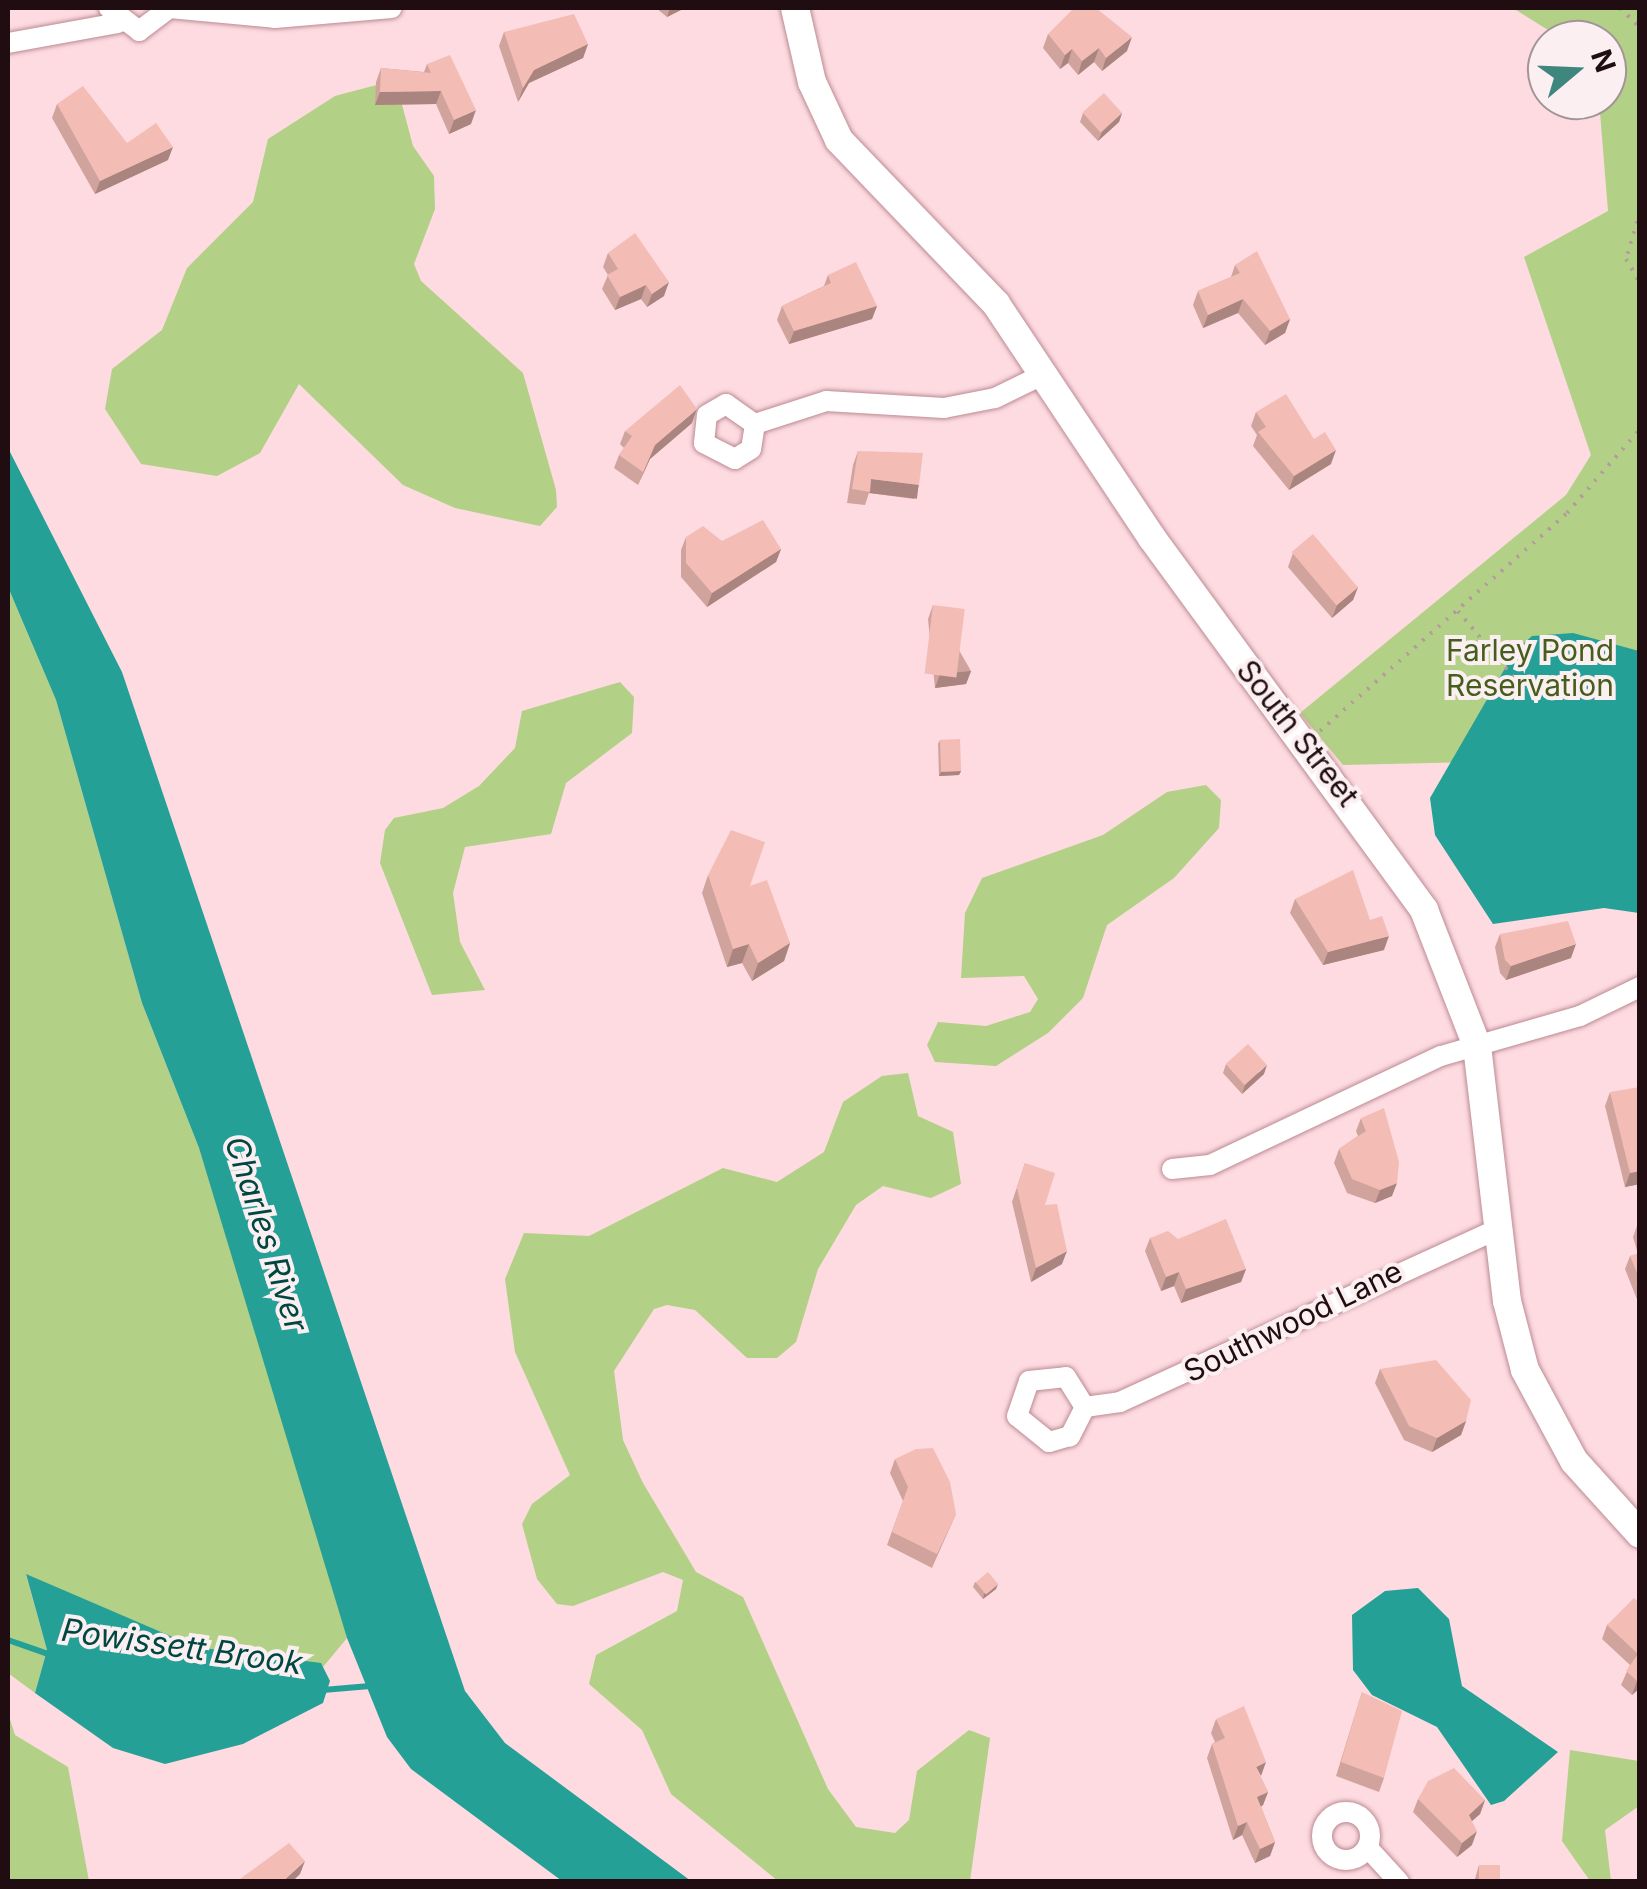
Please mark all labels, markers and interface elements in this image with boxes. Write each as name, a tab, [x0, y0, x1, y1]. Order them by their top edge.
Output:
north arrow	[1527, 20, 1627, 120]
text: N	[1584, 45, 1623, 77]
park label: Farley Pond Reservation	[1446, 632, 1614, 702]
street label: South Street	[1230, 653, 1366, 813]
water label: Charles River	[216, 1132, 316, 1336]
street label: Southwood Lane	[1178, 1253, 1408, 1389]
water label: Powissett Brook	[59, 1611, 305, 1683]

